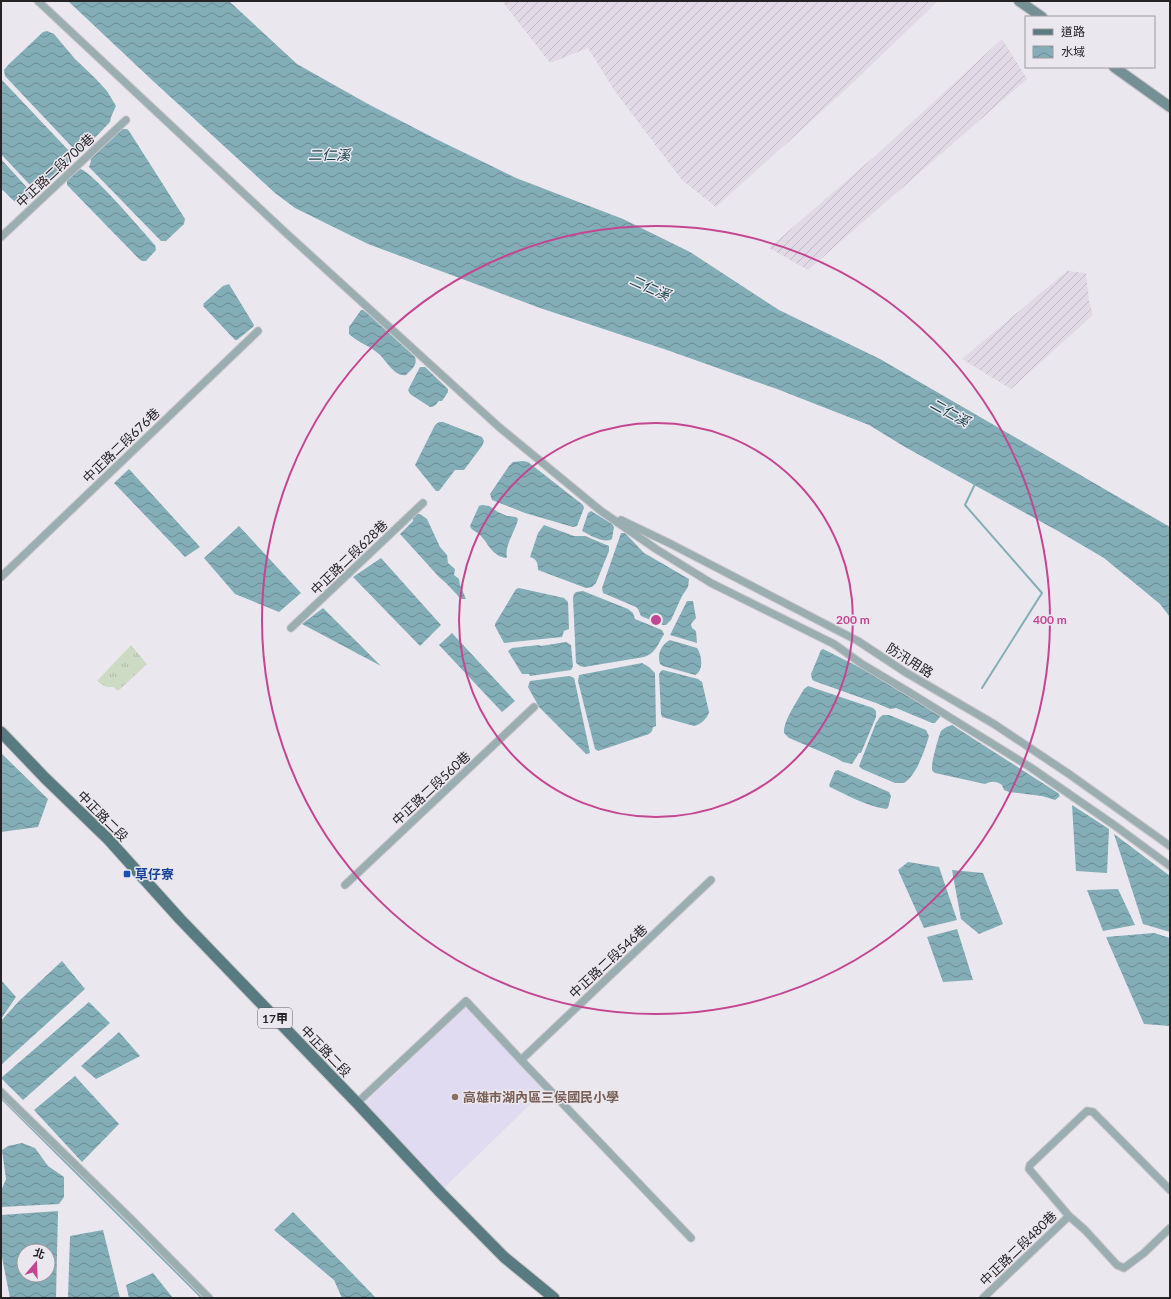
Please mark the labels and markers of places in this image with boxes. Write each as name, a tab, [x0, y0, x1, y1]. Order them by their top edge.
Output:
centre of rings	[649, 613, 663, 627]
place label: 草仔寮	[135, 866, 174, 882]
marker: 草仔寮	[122, 869, 132, 879]
place label: 高雄市湖內區三侯國民小學	[463, 1089, 619, 1105]
marker: 高雄市湖內區三侯國民小學	[450, 1092, 460, 1102]

